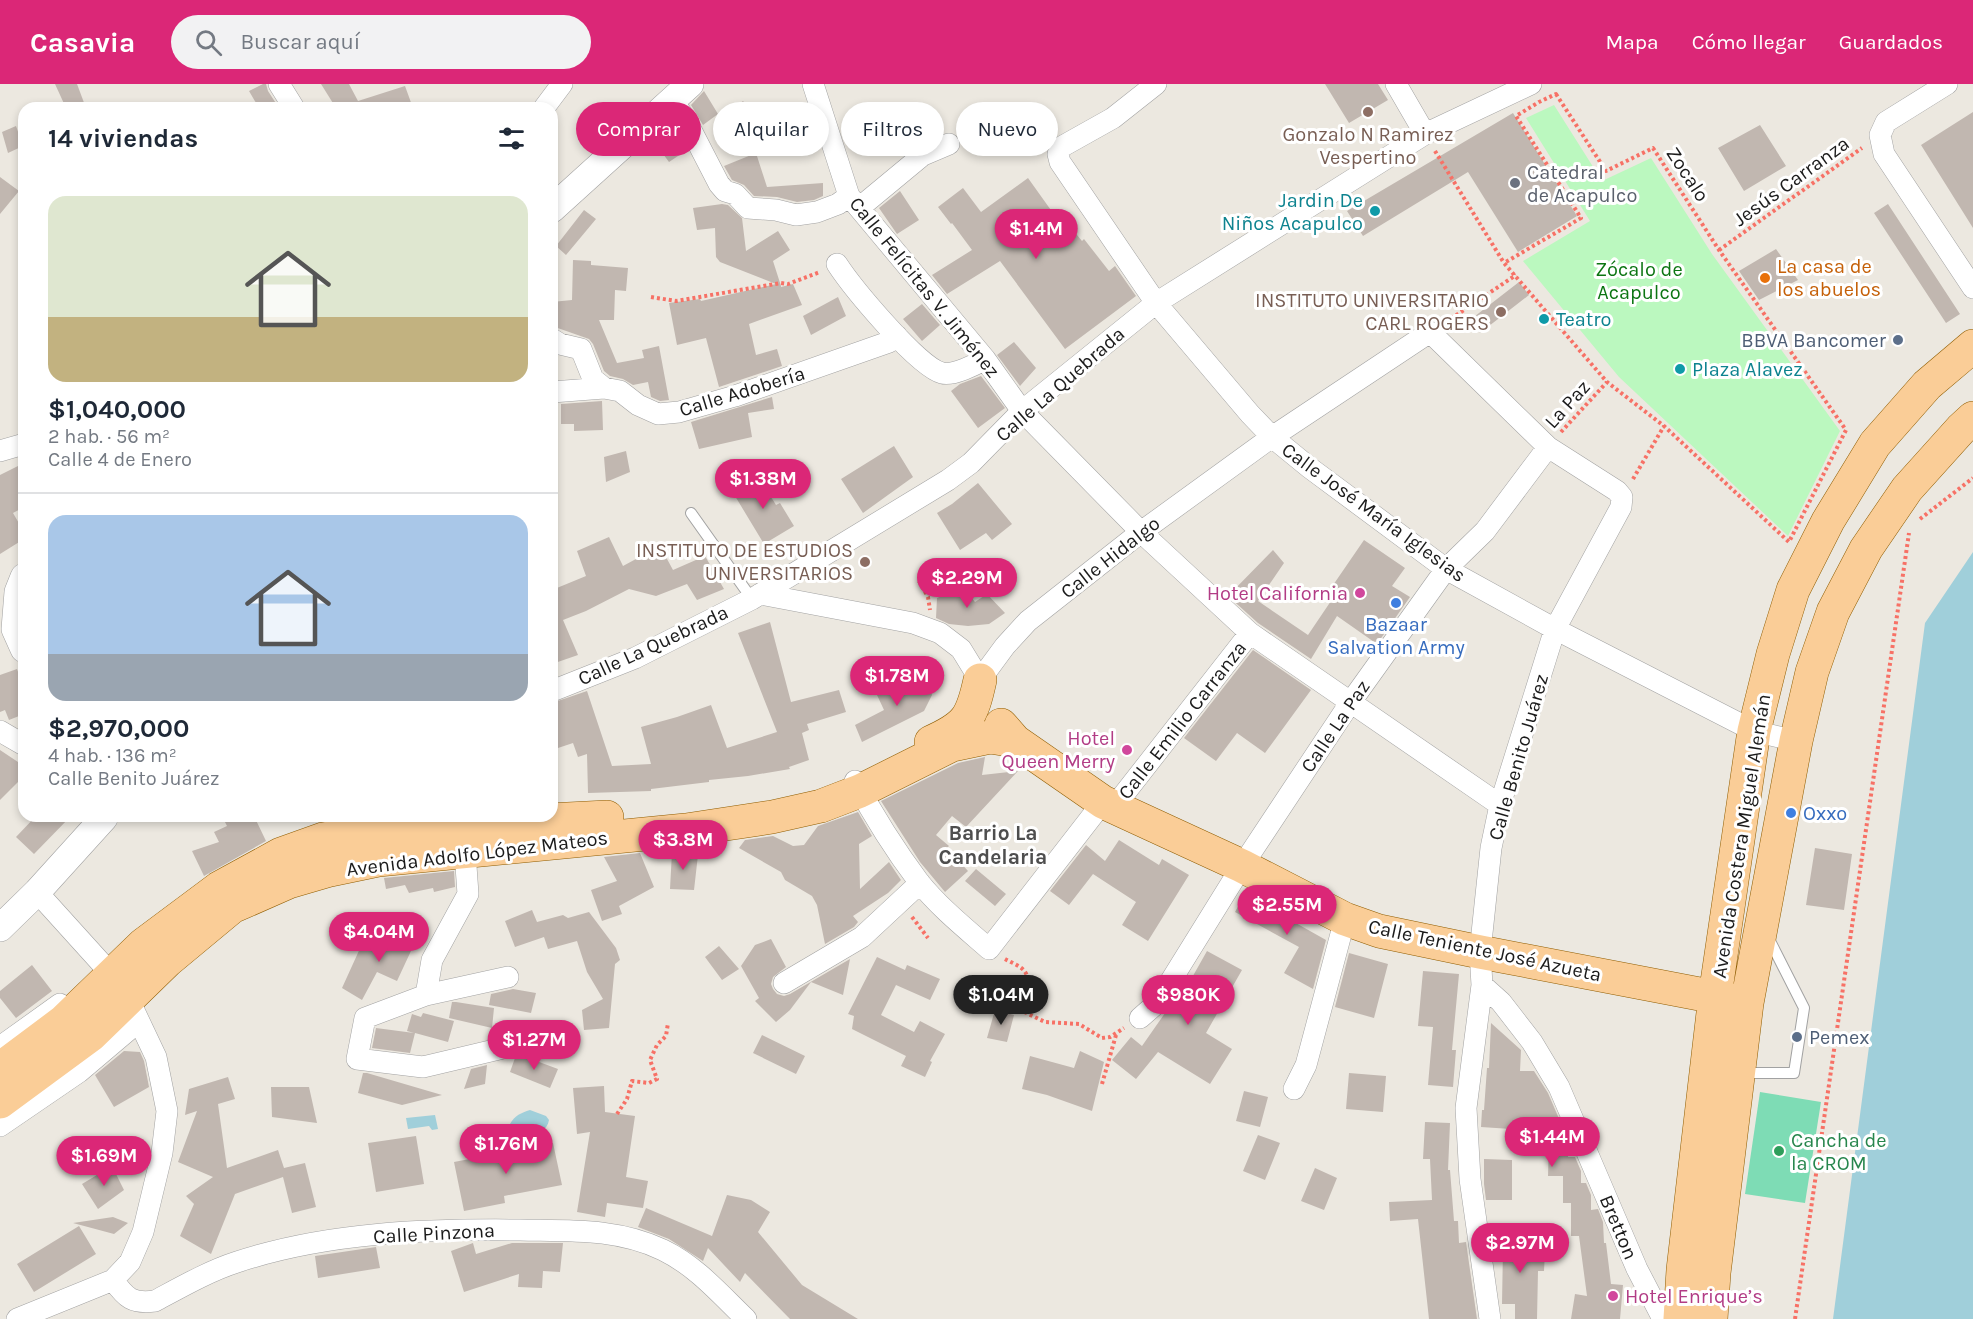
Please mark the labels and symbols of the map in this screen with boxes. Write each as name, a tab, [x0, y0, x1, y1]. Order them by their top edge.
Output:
marker: Gonzalo N Ramirez Vespertino	[1361, 105, 1375, 119]
place label: Gonzalo N Ramirez Vespertino	[1282, 123, 1454, 169]
street label: Jesús Carranza	[1729, 132, 1854, 231]
street label: Zocalo	[1661, 143, 1714, 206]
place label: Catedral de Acapulco	[1527, 161, 1637, 207]
marker: Catedral de Acapulco	[1508, 176, 1522, 190]
place label: Jardin De Niños Acapulco	[1222, 189, 1363, 235]
street label: Calle Felícitas V. Jiménez	[845, 192, 1005, 382]
marker: Jardin De Niños Acapulco	[1368, 204, 1382, 218]
pin: $1.4M	[994, 209, 1078, 260]
place label: La casa de los abuelos	[1777, 255, 1881, 301]
park label: Zócalo de Acapulco	[1595, 258, 1683, 304]
marker: La casa de los abuelos	[1758, 271, 1772, 285]
place label: INSTITUTO UNIVERSITARIO CARL ROGERS	[1255, 289, 1489, 335]
marker: INSTITUTO UNIVERSITARIO CARL ROGERS	[1494, 305, 1508, 319]
place label: Teatro	[1556, 308, 1611, 331]
marker: Teatro	[1537, 312, 1551, 326]
street label: Calle La Quebrada	[991, 322, 1129, 447]
place label: BBVA Bancomer	[1741, 329, 1887, 352]
marker: BBVA Bancomer	[1891, 333, 1905, 347]
place label: Plaza Alavez	[1692, 358, 1803, 381]
street label: Calle Adobería	[677, 361, 808, 421]
marker: Plaza Alavez	[1673, 362, 1687, 376]
street label: La Paz	[1540, 376, 1595, 433]
street label: Calle José María Iglesias	[1277, 438, 1470, 587]
pin: $1.38M	[714, 459, 812, 510]
street label: Calle Hidalgo	[1056, 512, 1164, 603]
place label: INSTITUTO DE ESTUDIOS UNIVERSITARIOS	[636, 539, 853, 585]
marker: INSTITUTO DE ESTUDIOS UNIVERSITARIOS	[858, 555, 872, 569]
pin: $2.29M	[918, 558, 1016, 609]
place label: Hotel California	[1207, 582, 1348, 605]
marker: Hotel California	[1353, 586, 1367, 600]
marker: Bazaar Salvation Army	[1389, 596, 1403, 610]
street label: Calle La Quebrada	[575, 601, 732, 690]
place label: Bazaar Salvation Army	[1327, 613, 1465, 659]
street label: Calle Emilio Carranza	[1114, 637, 1251, 804]
pin: $1.78M	[848, 656, 946, 707]
street label: Calle Benito Juárez	[1484, 671, 1553, 843]
street label: Calle La Paz	[1296, 676, 1375, 777]
street label: Avenida Costera Miguel Alemán	[1708, 692, 1775, 980]
place label: Hotel Queen Merry	[1002, 727, 1115, 773]
marker: Hotel Queen Merry	[1120, 743, 1134, 757]
place label: Oxxo	[1803, 802, 1847, 825]
marker: Oxxo	[1784, 806, 1798, 820]
pin: $3.8M	[641, 820, 725, 871]
district label: Barrio La Candelaria	[939, 821, 1047, 869]
street label: Avenida Adolfo López Mateos	[345, 826, 609, 881]
pin: $2.55M	[1238, 885, 1336, 936]
pin: $4.04M	[330, 912, 428, 963]
street label: Calle Teniente José Azueta	[1366, 915, 1603, 986]
pin: $1.04M	[952, 975, 1050, 1026]
pin: $980K	[1146, 975, 1230, 1026]
pin: $1.27M	[485, 1020, 583, 1071]
place label: Pemex	[1809, 1026, 1870, 1049]
marker: Pemex	[1790, 1030, 1804, 1044]
pin: $1.44M	[1503, 1117, 1601, 1168]
pin: $1.76M	[457, 1124, 555, 1175]
place label: Cancha de la CROM	[1791, 1129, 1887, 1175]
pin: $1.69M	[55, 1136, 153, 1187]
marker: Cancha de la CROM	[1772, 1144, 1786, 1158]
street label: Bretton	[1595, 1191, 1642, 1263]
street label: Calle Pinzona	[372, 1219, 496, 1248]
pin: $2.97M	[1471, 1223, 1569, 1274]
place label: Hotel Enrique’s	[1625, 1285, 1763, 1308]
marker: Hotel Enrique’s	[1606, 1289, 1620, 1303]

